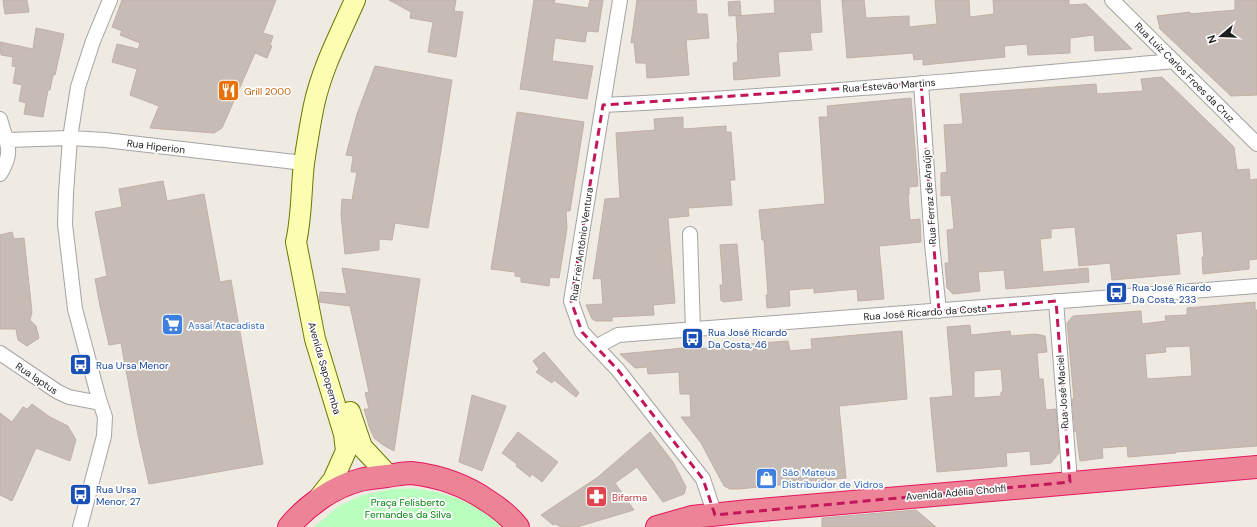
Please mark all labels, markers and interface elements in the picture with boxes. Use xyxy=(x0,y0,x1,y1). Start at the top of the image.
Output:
north arrow xyxy=(1201,16,1241,56)
street label: Rua Luiz Carlos Froes da Cruz xyxy=(1132,20,1238,125)
text: N xyxy=(1204,33,1219,45)
street label: Rua Estevão Martins xyxy=(842,76,936,95)
restaurant icon: Grill 2000 xyxy=(215,78,241,104)
place label: Grill 2000 xyxy=(244,85,291,98)
street label: Rua Hiperion xyxy=(126,136,186,157)
street label: Rua Ferraz de Araújo xyxy=(920,149,939,245)
street label: Rua Frei Antônio Ventura xyxy=(567,186,596,302)
bus stop icon: Rua José Ricardo Da Costa, 233 xyxy=(1103,280,1129,306)
place label: Rua José Ricardo Da Costa, 233 xyxy=(1132,281,1211,306)
street label: Rua José Ricardo da Costa xyxy=(863,302,987,323)
supermarket icon: Assaí Atacadista xyxy=(159,312,185,338)
place label: Assaí Atacadista xyxy=(188,319,265,332)
street label: Avenida Sapopemba xyxy=(305,321,344,416)
bus stop icon: Rua José Ricardo Da Costa, 46 xyxy=(679,325,705,351)
place label: Rua José Ricardo Da Costa, 46 xyxy=(708,326,787,351)
bus stop icon: Rua Ursa Menor xyxy=(68,352,94,378)
street label: Rua José Maciel xyxy=(1053,355,1072,429)
place label: Rua Ursa Menor xyxy=(96,359,169,372)
street label: Rua Iaptus xyxy=(13,360,60,397)
shop icon: São Mateus Distribuidor de Vidros xyxy=(753,465,779,491)
place label: São Mateus Distribuidor de Vidros xyxy=(782,466,883,491)
bus stop icon: Rua Ursa Menor, 27 xyxy=(67,482,93,508)
street label: Avenida Adélia Chohfi xyxy=(905,482,1007,503)
place label: Rua Ursa Menor, 27 xyxy=(96,483,141,508)
pharmacy icon: Bifarma xyxy=(584,484,610,510)
place label: Bifarma xyxy=(612,491,647,504)
park label: Praça Felisberto Fernandes da Silva xyxy=(365,496,451,521)

